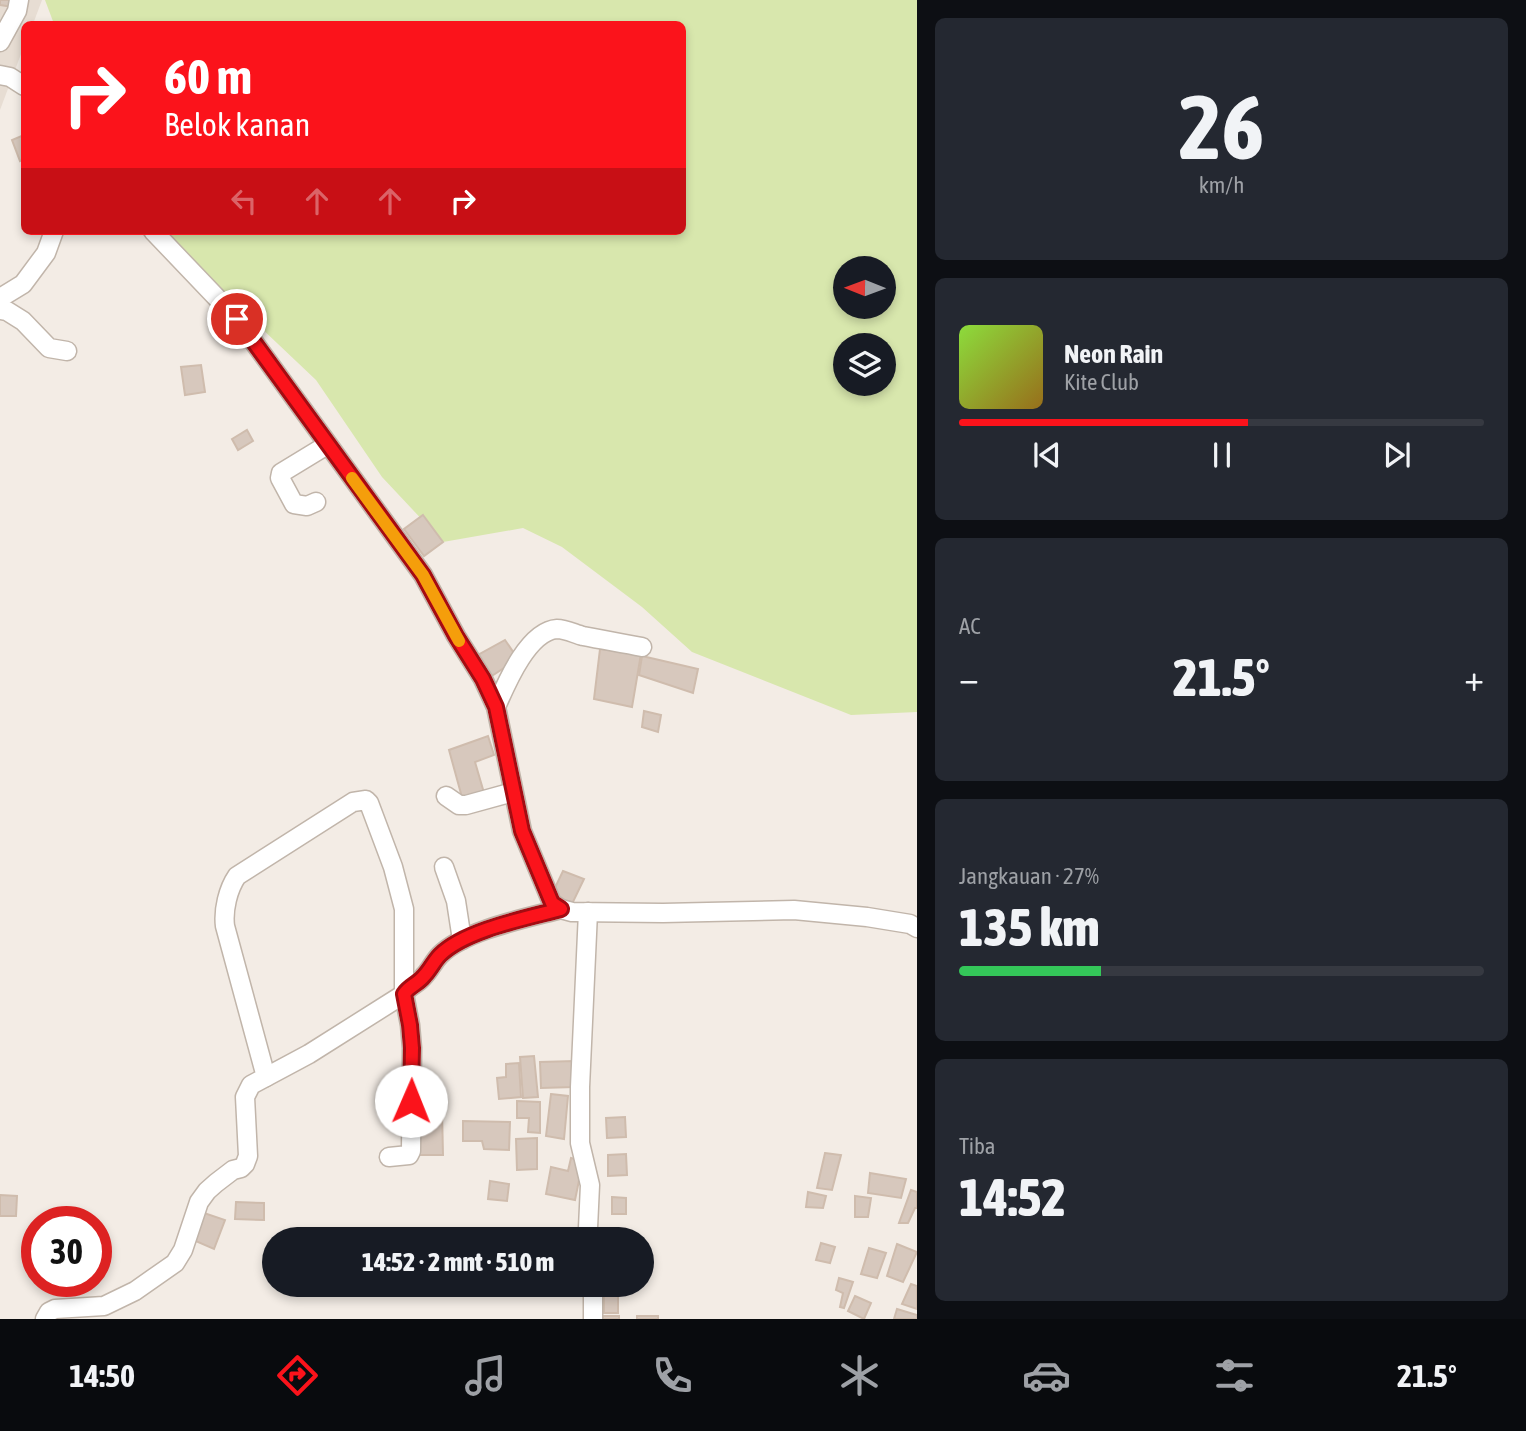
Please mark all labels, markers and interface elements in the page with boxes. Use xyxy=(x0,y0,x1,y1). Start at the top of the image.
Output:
text: 60 m xyxy=(164,48,252,104)
icon: right xyxy=(49,49,140,140)
text: 26 xyxy=(1179,74,1264,178)
text: Belok kanan xyxy=(164,106,310,143)
text: km/h xyxy=(1199,172,1244,198)
icon: left xyxy=(225,182,263,220)
icon: ahead xyxy=(298,182,336,220)
icon: ahead xyxy=(371,182,409,220)
icon: right xyxy=(444,182,482,220)
north arrow xyxy=(833,256,896,318)
map controls xyxy=(833,256,896,396)
pin xyxy=(207,289,267,349)
icon: arrive xyxy=(218,300,256,338)
button: layers xyxy=(833,333,896,396)
text: Neon Rain xyxy=(1064,339,1163,369)
text: Kite Club xyxy=(1064,369,1139,395)
icon: previous xyxy=(1028,436,1066,474)
icon: pause xyxy=(1203,436,1241,474)
icon: next xyxy=(1378,436,1416,474)
text: AC xyxy=(959,613,981,639)
text: 21.5° xyxy=(1173,647,1270,707)
text: − xyxy=(959,656,979,699)
text: + xyxy=(1464,656,1484,699)
text: Jangkauan · 27% xyxy=(959,863,1099,889)
text: 135 km xyxy=(959,897,1100,957)
position arrow xyxy=(374,1064,448,1138)
text: Tiba xyxy=(959,1133,996,1159)
text: 14:52 xyxy=(959,1167,1066,1227)
speed limit sign: 30 xyxy=(21,1206,112,1297)
text: 14:52 · 2 mnt · 510 m xyxy=(362,1247,554,1277)
icon: directions xyxy=(273,1351,322,1400)
icon: music xyxy=(461,1351,510,1400)
icon: phone xyxy=(648,1351,697,1400)
icon: climate xyxy=(835,1351,884,1400)
icon: car xyxy=(1022,1351,1071,1400)
icon: filters xyxy=(1210,1351,1259,1400)
text: 14:50 xyxy=(69,1357,135,1394)
text: 21.5° xyxy=(1397,1357,1457,1394)

